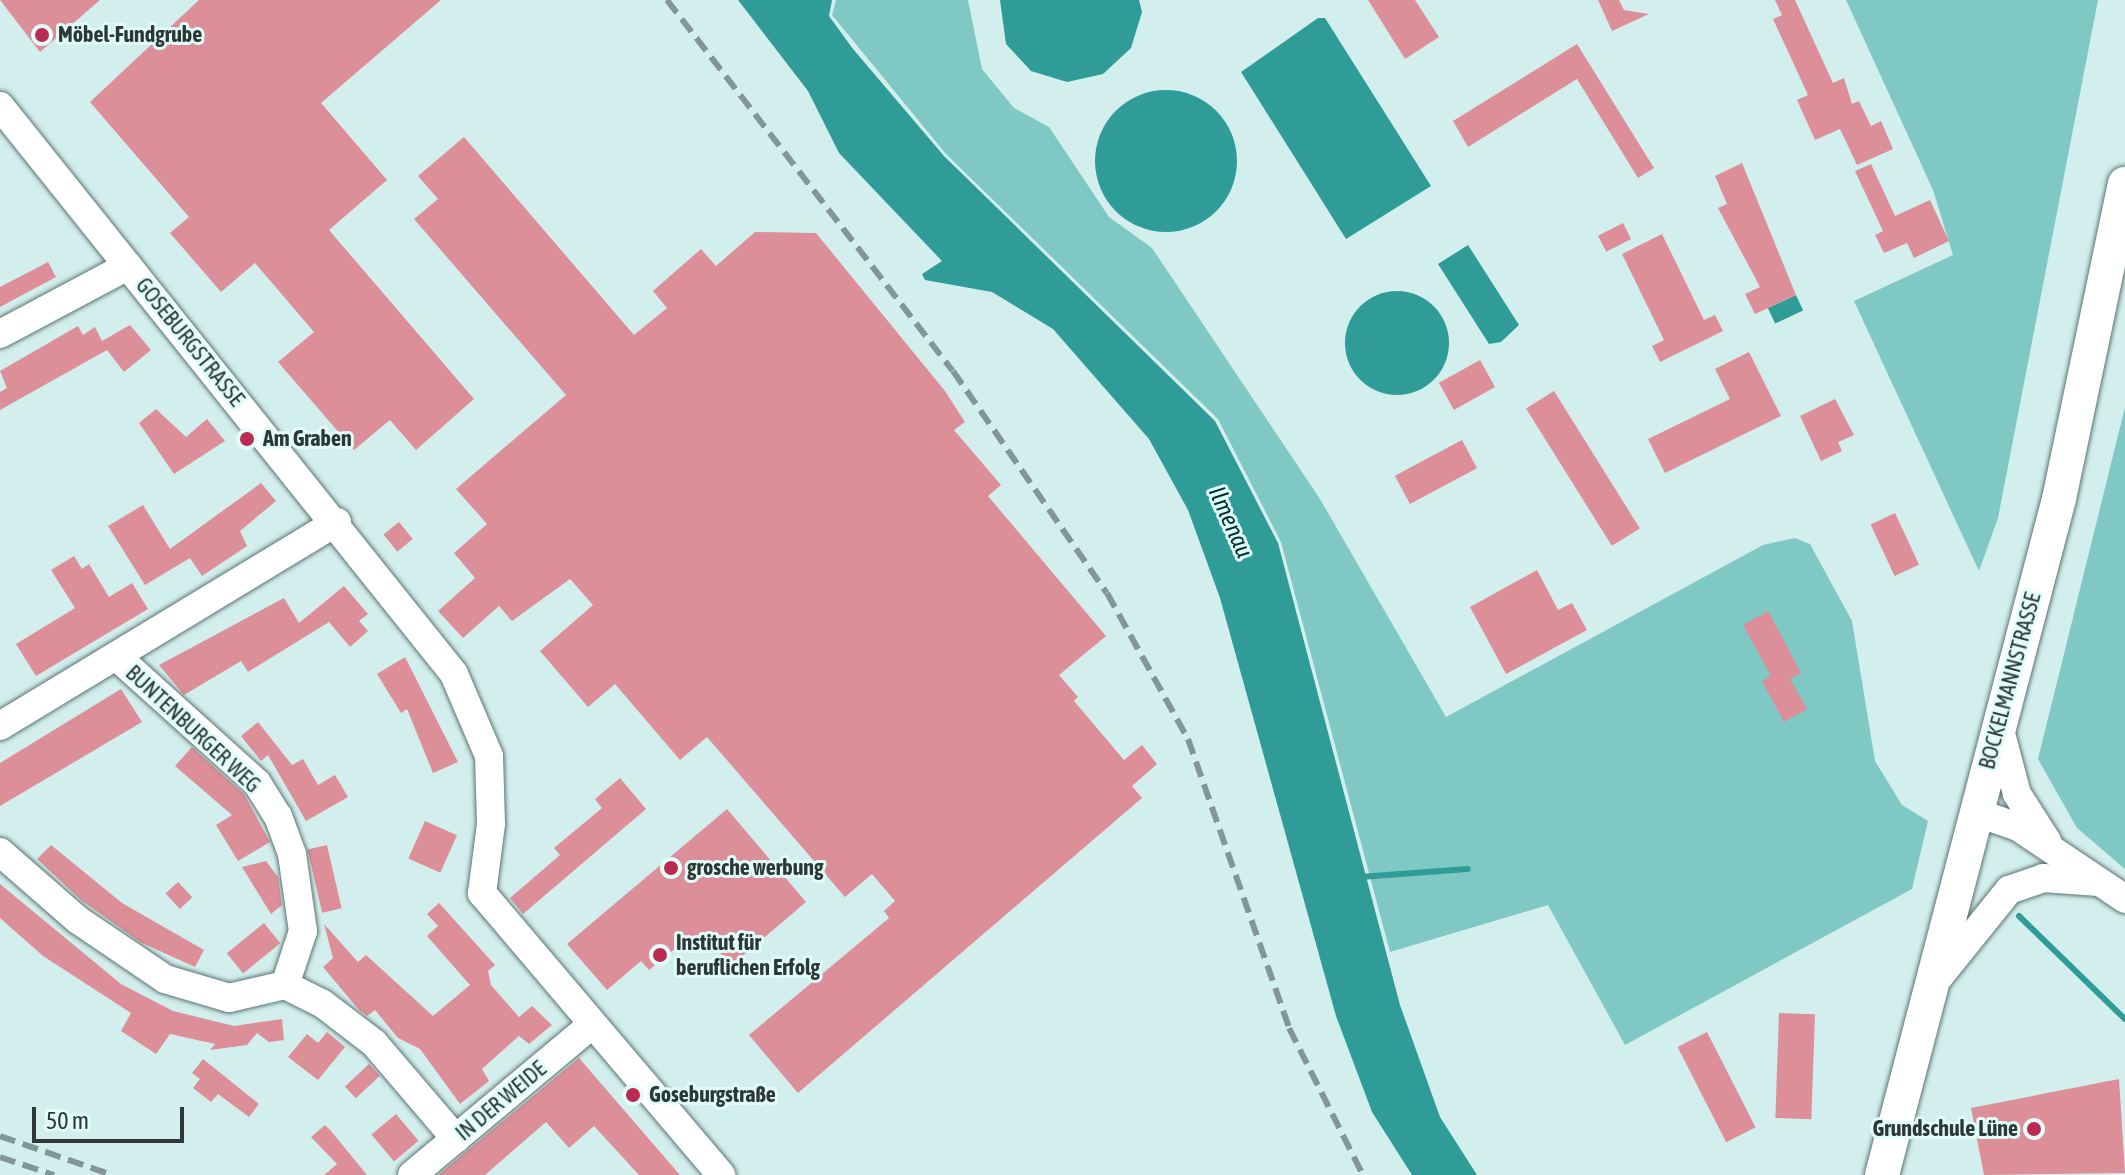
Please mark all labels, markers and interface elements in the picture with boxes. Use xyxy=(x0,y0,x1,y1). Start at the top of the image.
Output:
place label: Möbel-Fundgrube xyxy=(58,22,202,48)
marker: Möbel-Fundgrube xyxy=(33,26,51,44)
street label: GOSEBURGSTRASSE xyxy=(130,272,250,412)
place label: Am Graben xyxy=(263,426,352,452)
marker: Am Graben xyxy=(238,430,256,448)
water label: Ilmenau xyxy=(1203,482,1259,562)
street label: BOCKELMANNSTRASSE xyxy=(1974,590,2046,772)
street label: BUNTENBURGER WEG xyxy=(120,660,266,798)
place label: grosche werbung xyxy=(687,855,823,881)
marker: grosche werbung xyxy=(662,859,680,877)
place label: Institut für beruflichen Erfolg xyxy=(676,929,820,980)
marker: Institut für beruflichen Erfolg xyxy=(651,946,669,964)
street label: IN DER WEIDE xyxy=(450,1056,552,1146)
place label: Goseburgstraße xyxy=(649,1082,776,1108)
marker: Goseburgstraße xyxy=(624,1086,642,1104)
scale bar xyxy=(36,1091,188,1141)
text: 50 m xyxy=(46,1107,89,1134)
place label: Grundschule Lüne xyxy=(1873,1116,2018,1142)
marker: Grundschule Lüne xyxy=(2025,1120,2043,1138)

